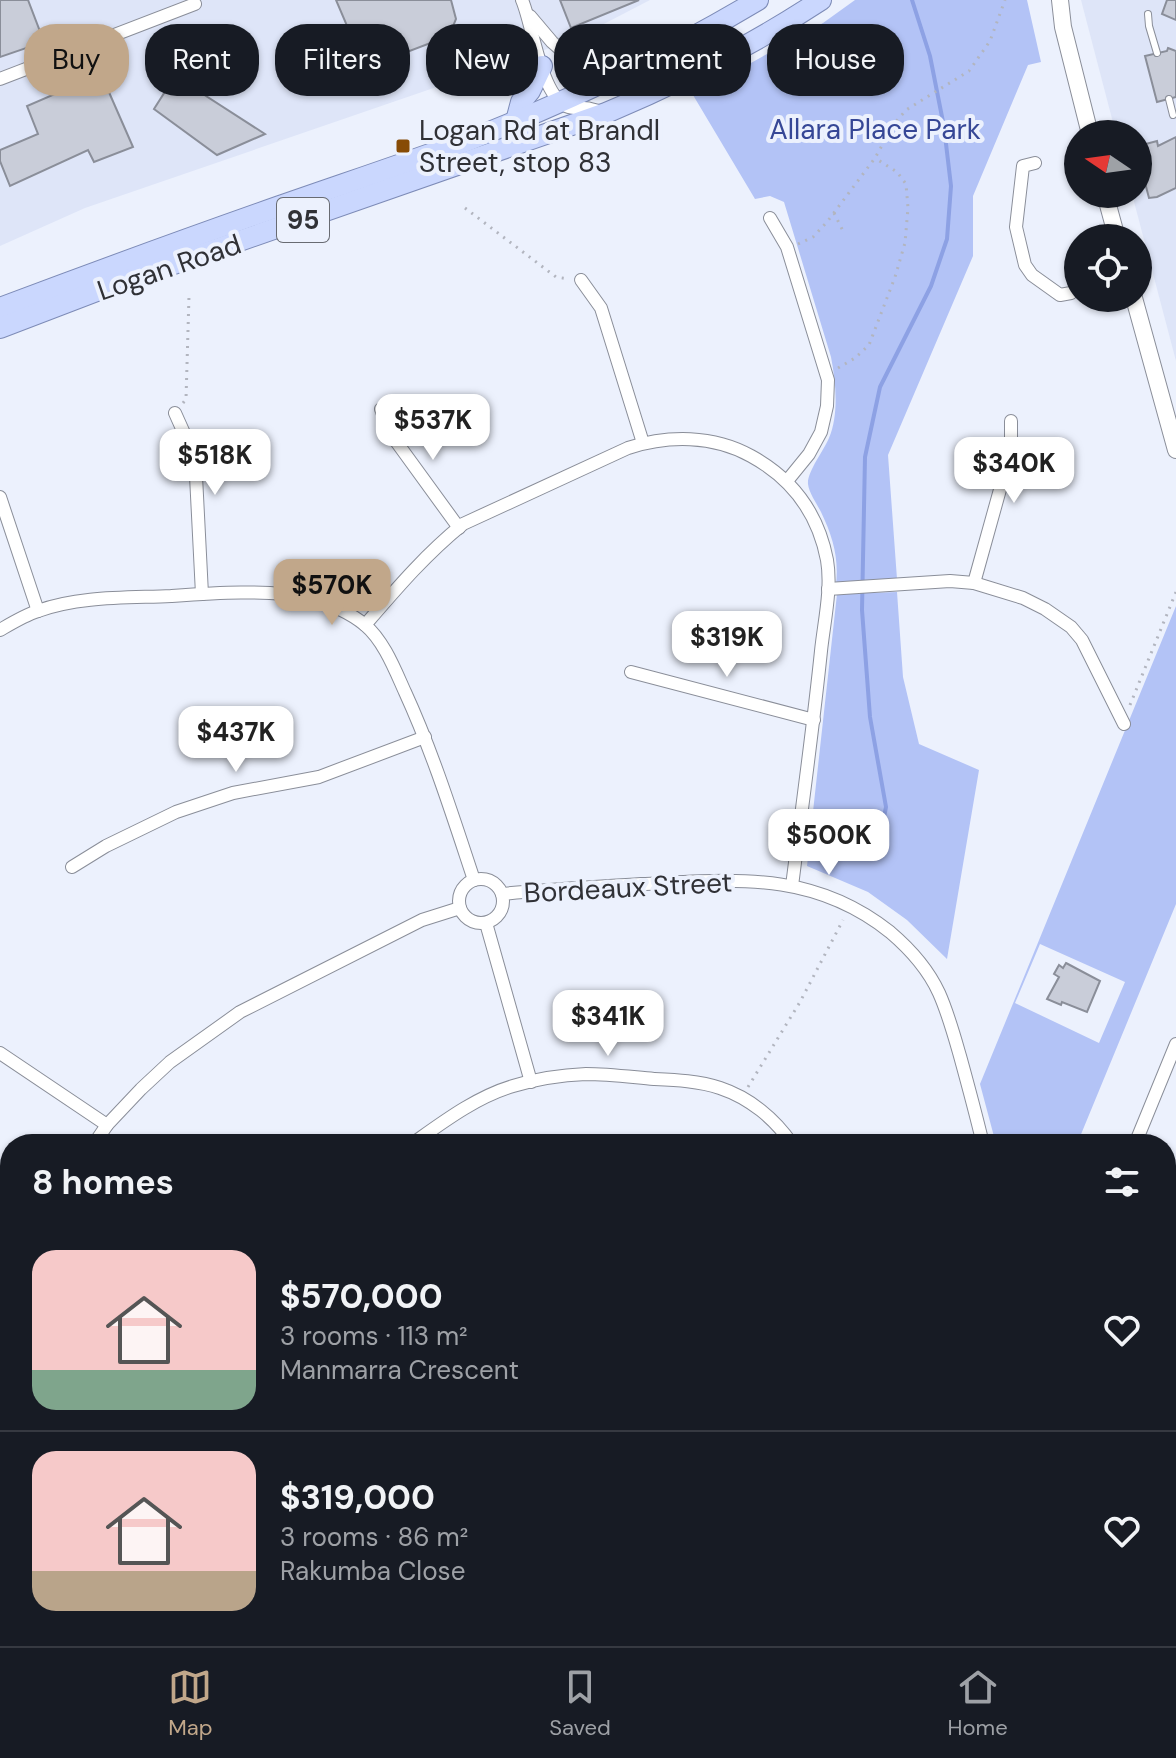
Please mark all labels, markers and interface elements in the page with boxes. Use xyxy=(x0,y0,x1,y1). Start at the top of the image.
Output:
chip: Buy xyxy=(24,24,129,96)
chip: Rent xyxy=(145,24,259,96)
chip: Filters xyxy=(275,24,410,96)
chip: New xyxy=(426,24,538,96)
chip: Apartment xyxy=(554,24,751,96)
chip: House xyxy=(767,24,904,96)
park label: Allara Place Park xyxy=(769,111,981,148)
place label: Logan Rd at Brandl Street, stop 83 xyxy=(419,112,660,181)
north arrow xyxy=(1064,120,1152,208)
map controls xyxy=(1064,120,1152,312)
marker: Logan Rd at Brandl Street, stop 83 xyxy=(394,137,412,155)
road number: 95 xyxy=(277,198,329,242)
button: locate xyxy=(1064,224,1152,312)
street label: Logan Road xyxy=(92,226,246,309)
pin: $537K xyxy=(377,394,489,462)
text: $537K xyxy=(394,403,472,437)
pin: $518K xyxy=(159,429,271,497)
pin: $340K xyxy=(958,437,1070,505)
text: $518K xyxy=(178,438,252,472)
text: $340K xyxy=(972,446,1056,480)
pin: $570K xyxy=(276,559,388,627)
text: $570K xyxy=(292,568,372,602)
pin: $319K xyxy=(671,611,783,679)
text: $319K xyxy=(690,620,764,654)
pin: $437K xyxy=(180,706,292,774)
text: $437K xyxy=(196,715,276,749)
pin: $500K xyxy=(773,809,885,877)
text: $500K xyxy=(786,818,872,852)
street label: Bordeaux Street xyxy=(523,864,733,911)
pin: $341K xyxy=(552,990,664,1058)
text: $341K xyxy=(571,999,645,1033)
text: 8 homes xyxy=(32,1160,174,1205)
icon: filters xyxy=(1100,1160,1144,1204)
text: $570,000 xyxy=(280,1274,443,1319)
icon: home xyxy=(96,1282,192,1378)
icon: heart xyxy=(1100,1308,1144,1352)
text: 3 rooms · 113 m² xyxy=(280,1319,468,1353)
text: Manmarra Crescent xyxy=(280,1353,519,1387)
text: $319,000 xyxy=(280,1475,435,1520)
icon: home xyxy=(96,1483,192,1579)
icon: heart xyxy=(1100,1509,1144,1553)
text: 3 rooms · 86 m² xyxy=(280,1520,468,1554)
text: Rakumba Close xyxy=(280,1554,465,1588)
tab: Map xyxy=(168,1665,213,1742)
tab: Saved xyxy=(549,1665,611,1742)
tab: Home xyxy=(948,1665,1008,1742)

